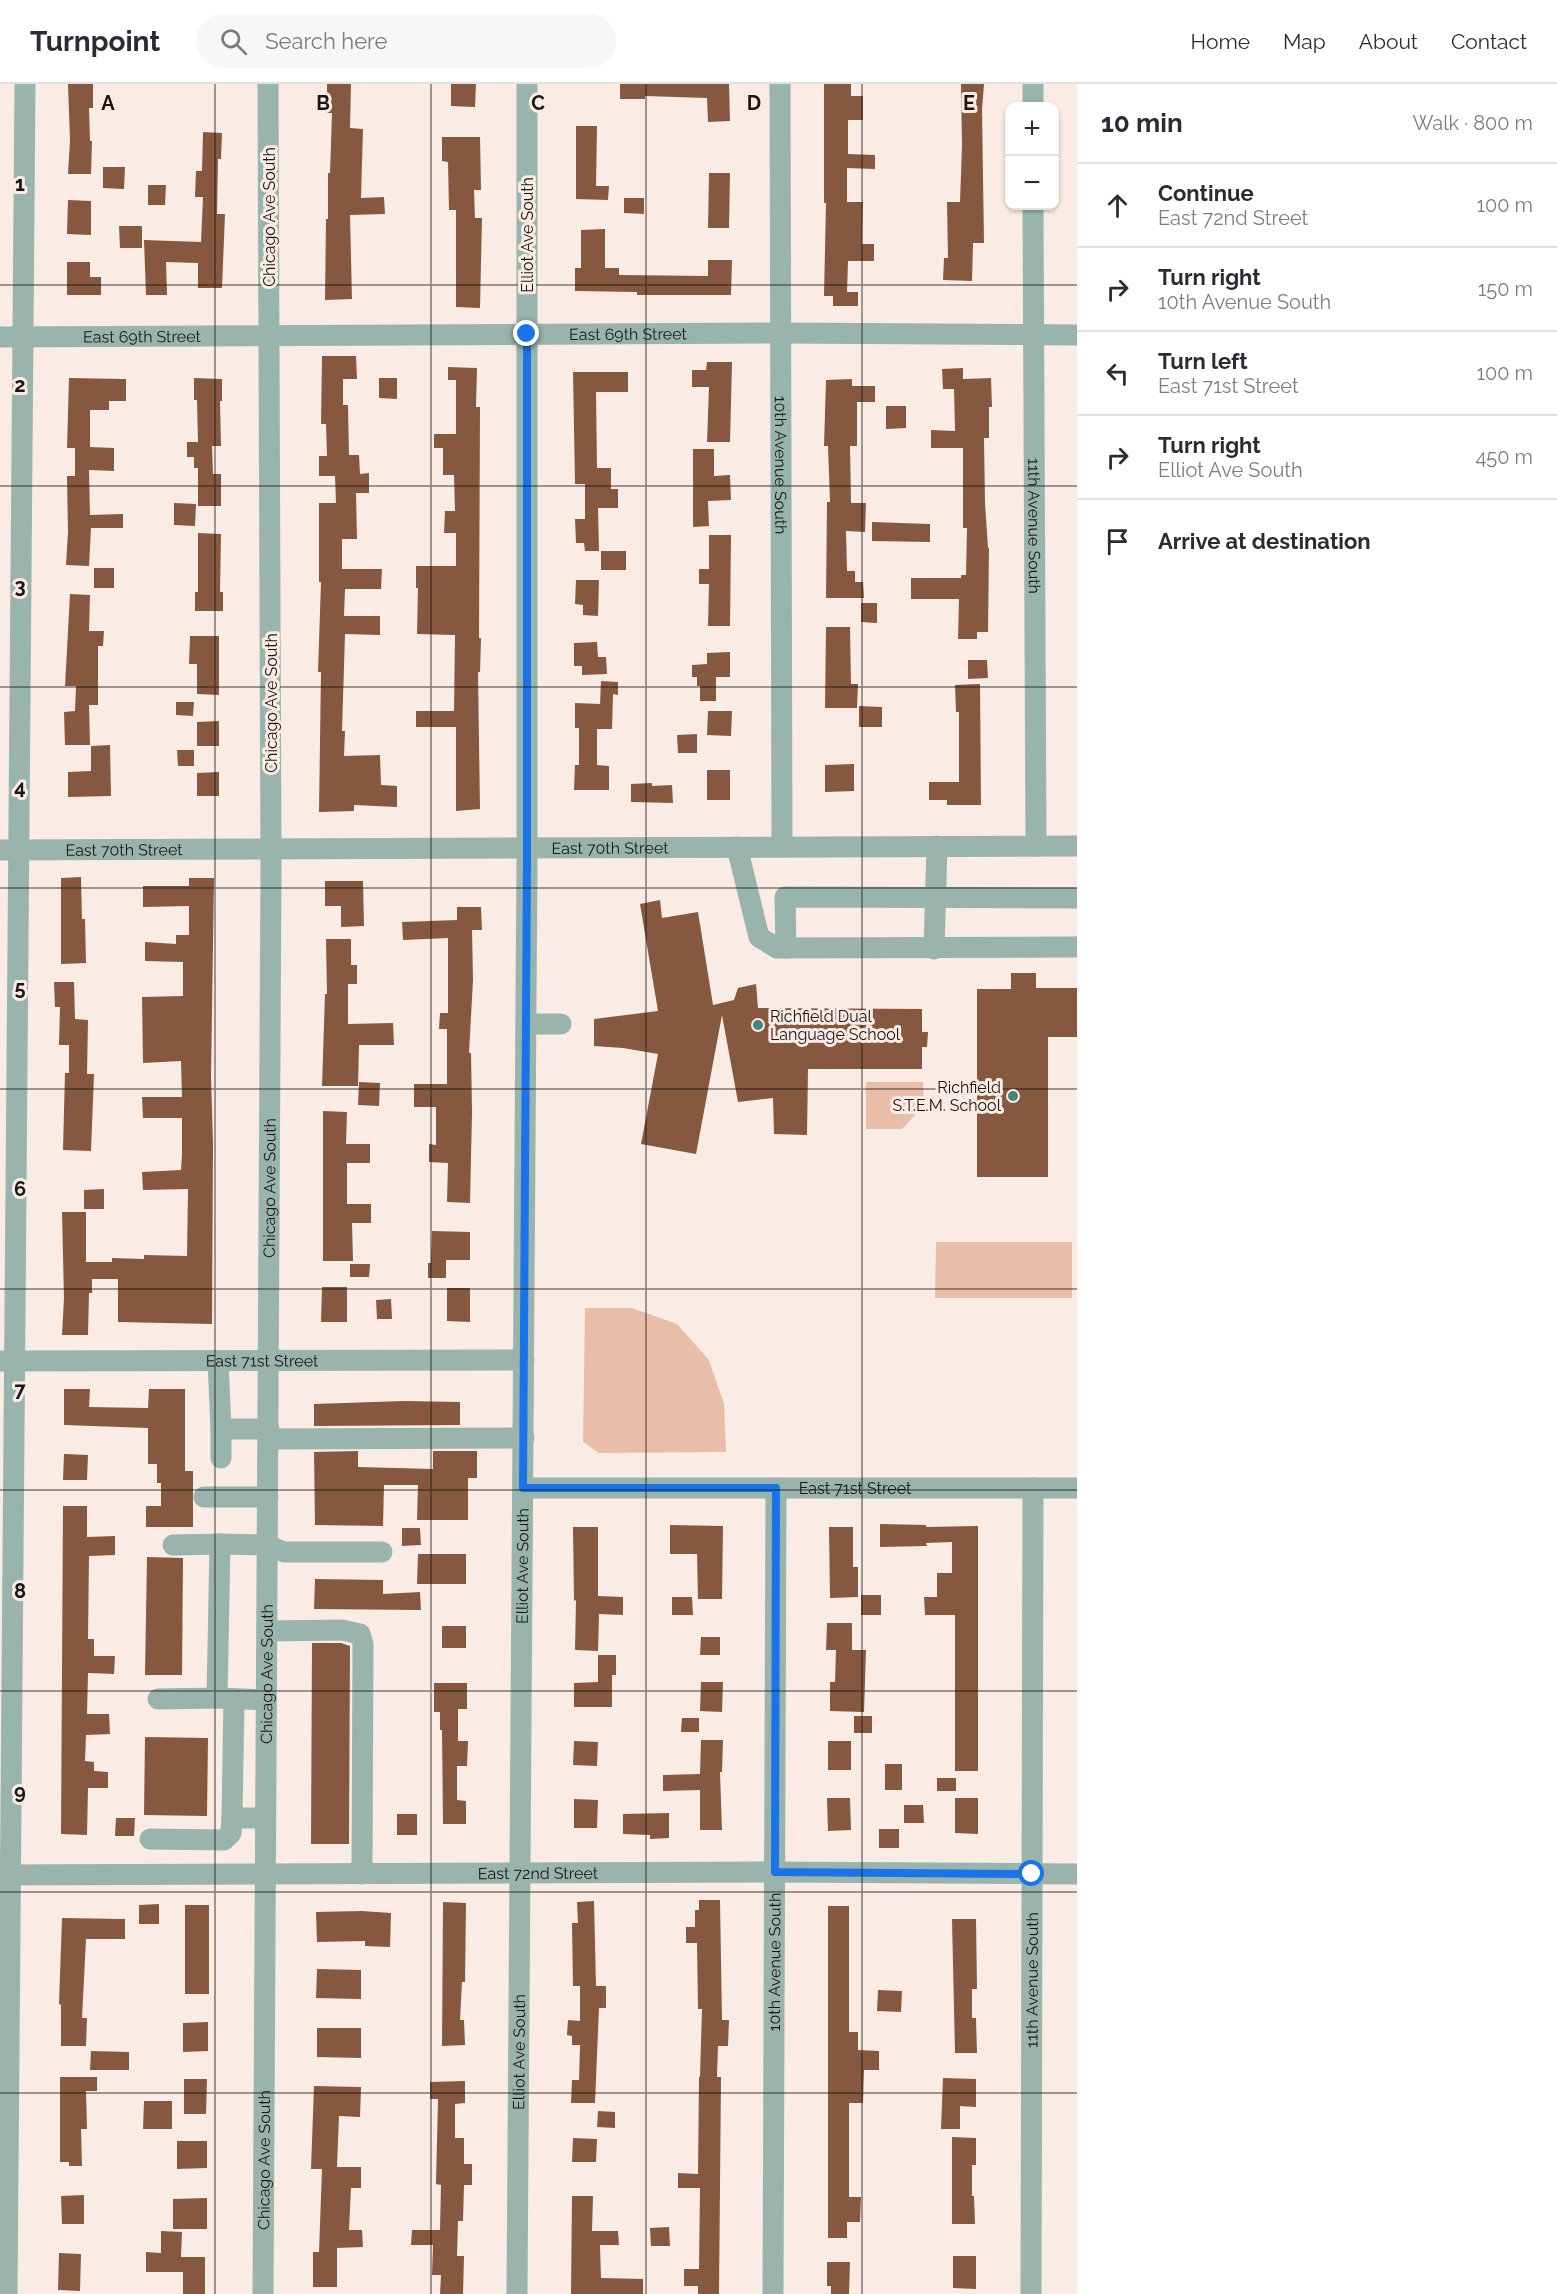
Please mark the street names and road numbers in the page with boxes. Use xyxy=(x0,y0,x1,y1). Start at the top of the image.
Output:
street label: Chicago Ave South xyxy=(260,147,279,287)
street label: Elliot Ave South xyxy=(518,177,537,293)
street label: East 69th Street xyxy=(569,324,688,344)
street label: East 69th Street xyxy=(83,326,202,346)
street label: 10th Avenue South xyxy=(771,396,791,534)
street label: 11th Avenue South xyxy=(1025,458,1044,594)
street label: Chicago Ave South xyxy=(262,633,281,773)
street label: East 70th Street xyxy=(551,838,669,857)
street label: East 70th Street xyxy=(65,840,183,859)
street label: Chicago Ave South xyxy=(259,1118,279,1258)
street label: East 71st Street xyxy=(206,1351,319,1370)
street label: East 71st Street xyxy=(799,1479,912,1498)
street label: Elliot Ave South xyxy=(512,1508,532,1624)
street label: Chicago Ave South xyxy=(257,1604,276,1744)
street label: East 72nd Street xyxy=(478,1863,599,1883)
street label: 10th Avenue South xyxy=(764,1893,784,2031)
street label: 11th Avenue South xyxy=(1022,1912,1041,2048)
street label: Elliot Ave South xyxy=(509,1994,529,2110)
street label: Chicago Ave South xyxy=(254,2090,274,2230)

